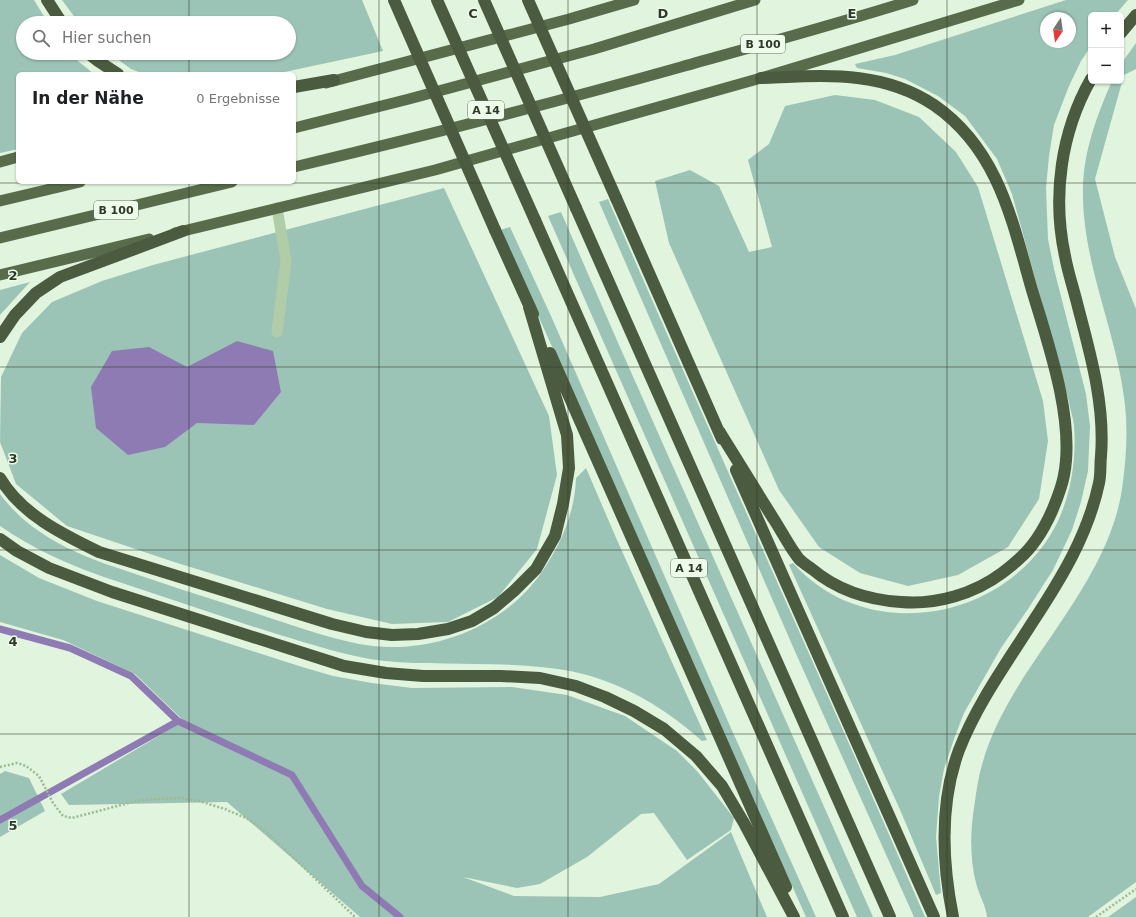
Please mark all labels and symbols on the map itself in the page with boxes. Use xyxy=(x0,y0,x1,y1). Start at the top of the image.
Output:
text: C xyxy=(468,6,478,21)
text: D xyxy=(658,6,669,21)
text: E xyxy=(848,6,856,21)
north arrow xyxy=(1040,12,1076,48)
road number: B 100 xyxy=(741,35,785,53)
road number: A 14 xyxy=(468,101,504,119)
road number: B 100 xyxy=(94,201,138,219)
text: 2 xyxy=(8,268,18,283)
text: 3 xyxy=(8,451,18,466)
road number: A 14 xyxy=(671,559,707,577)
text: 4 xyxy=(8,634,18,649)
text: 5 xyxy=(8,818,18,833)

